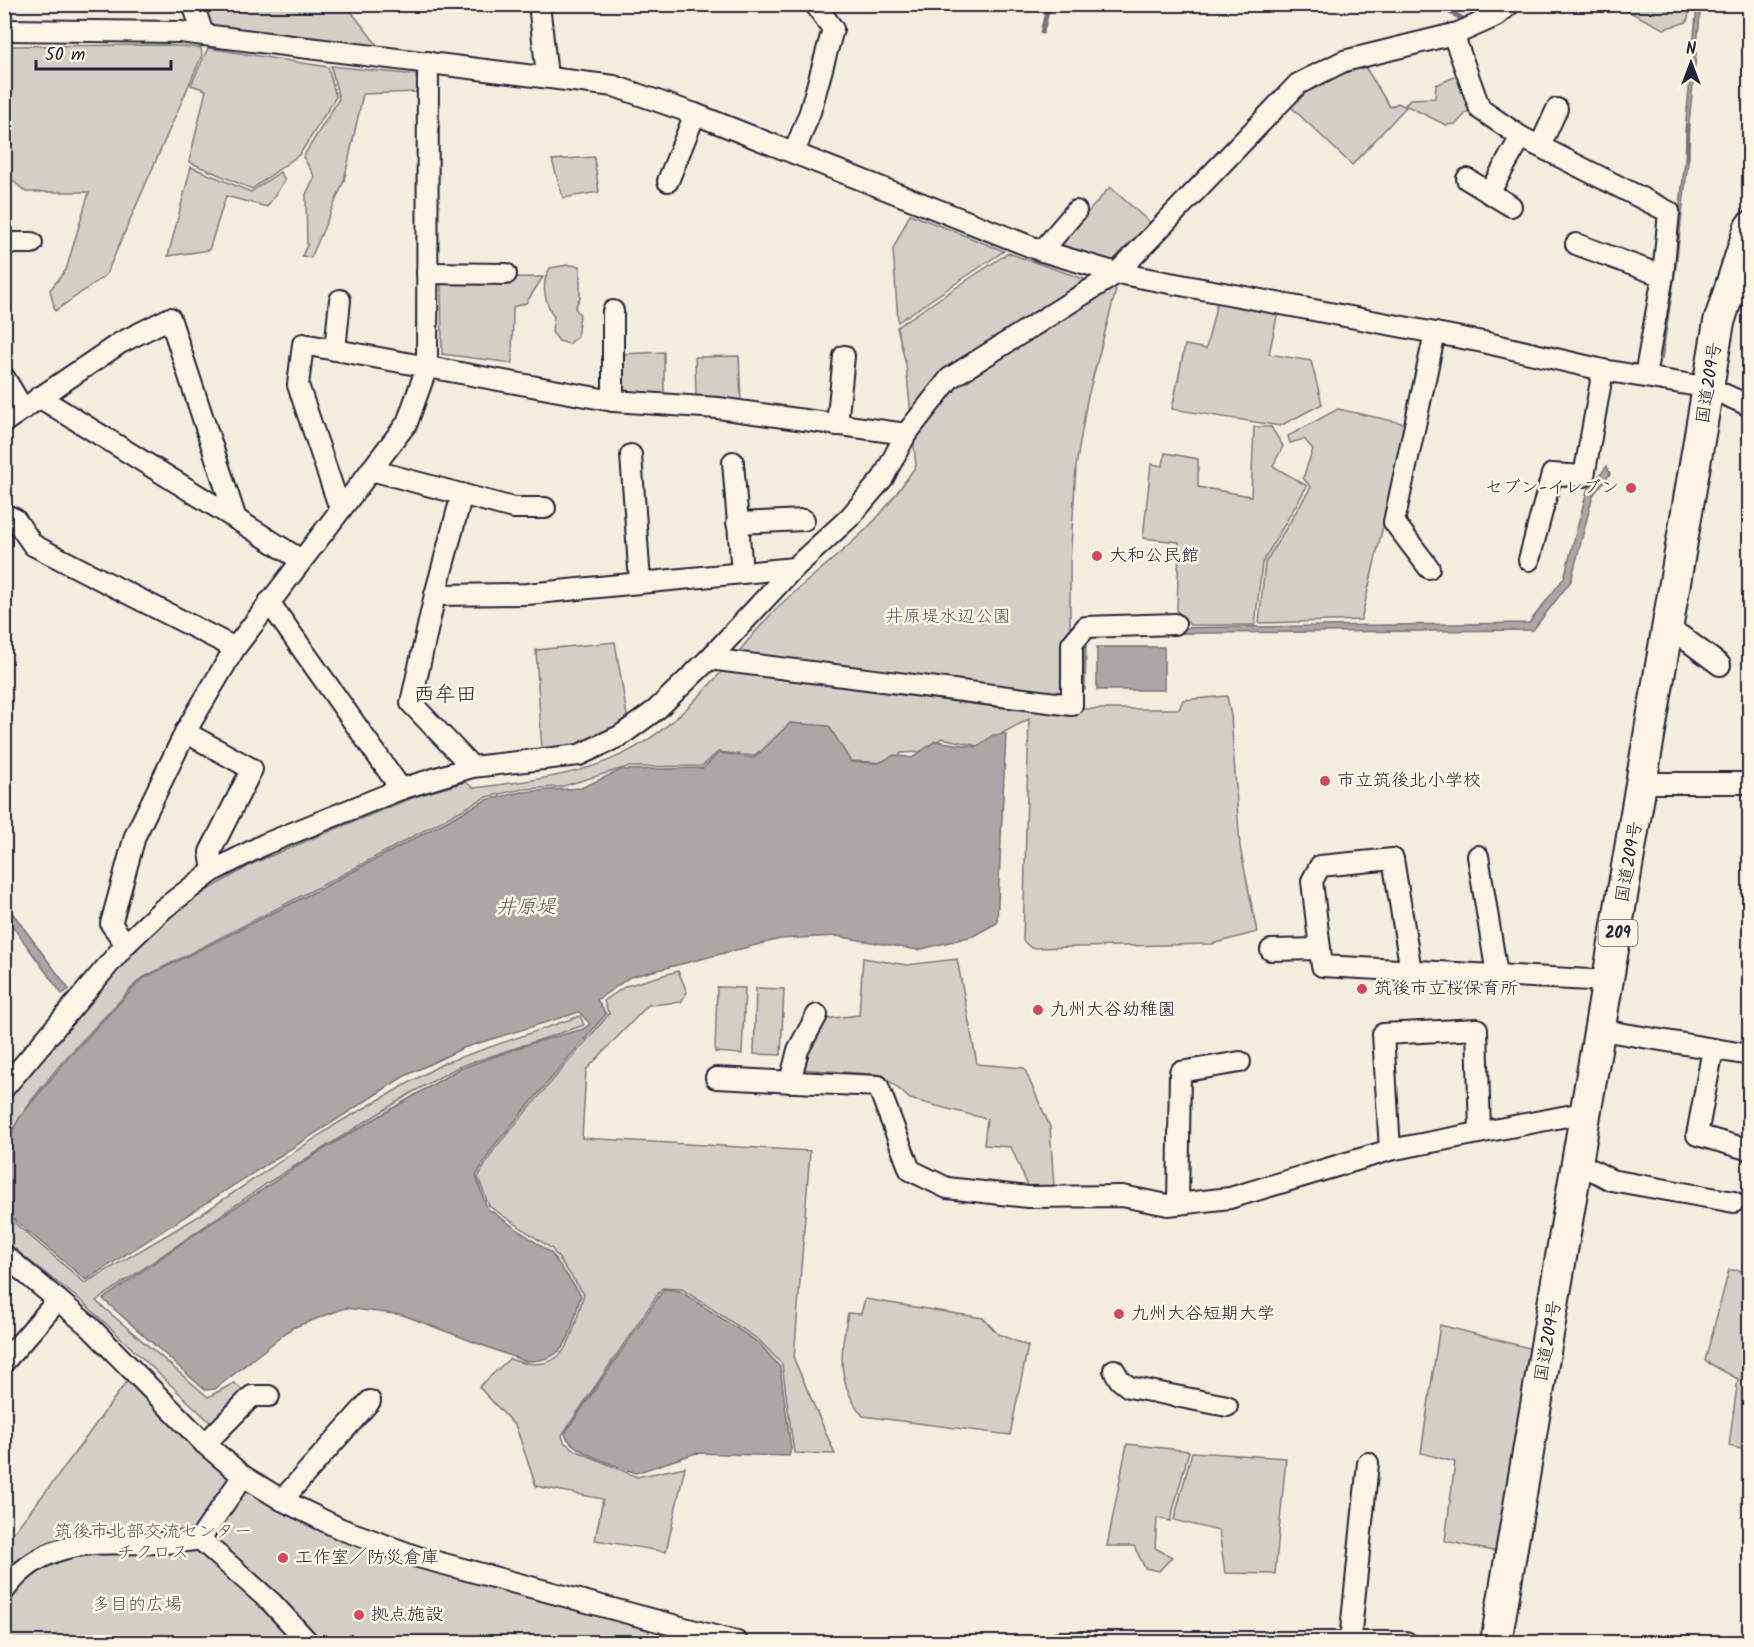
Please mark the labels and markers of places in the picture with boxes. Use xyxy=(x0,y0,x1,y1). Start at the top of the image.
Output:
place label: セブン-イレブン xyxy=(1485,474,1619,503)
marker: セブン-イレブン xyxy=(1624,481,1638,495)
place label: 大和公民館 xyxy=(1109,542,1199,571)
marker: 大和公民館 xyxy=(1090,549,1104,563)
place label: 市立筑後北小学校 xyxy=(1337,767,1481,796)
marker: 市立筑後北小学校 xyxy=(1318,774,1332,788)
place label: 筑後市立桜保育所 xyxy=(1374,975,1518,1004)
marker: 筑後市立桜保育所 xyxy=(1355,982,1369,996)
place label: 九州大谷幼稚園 xyxy=(1050,996,1176,1025)
marker: 九州大谷幼稚園 xyxy=(1031,1003,1045,1017)
place label: 九州大谷短期大学 xyxy=(1131,1300,1275,1329)
marker: 九州大谷短期大学 xyxy=(1112,1307,1126,1321)
place label: 工作室／防災倉庫 xyxy=(295,1544,439,1573)
marker: 工作室／防災倉庫 xyxy=(276,1551,290,1565)
place label: 拠点施設 xyxy=(371,1601,443,1630)
marker: 拠点施設 xyxy=(352,1608,366,1622)

